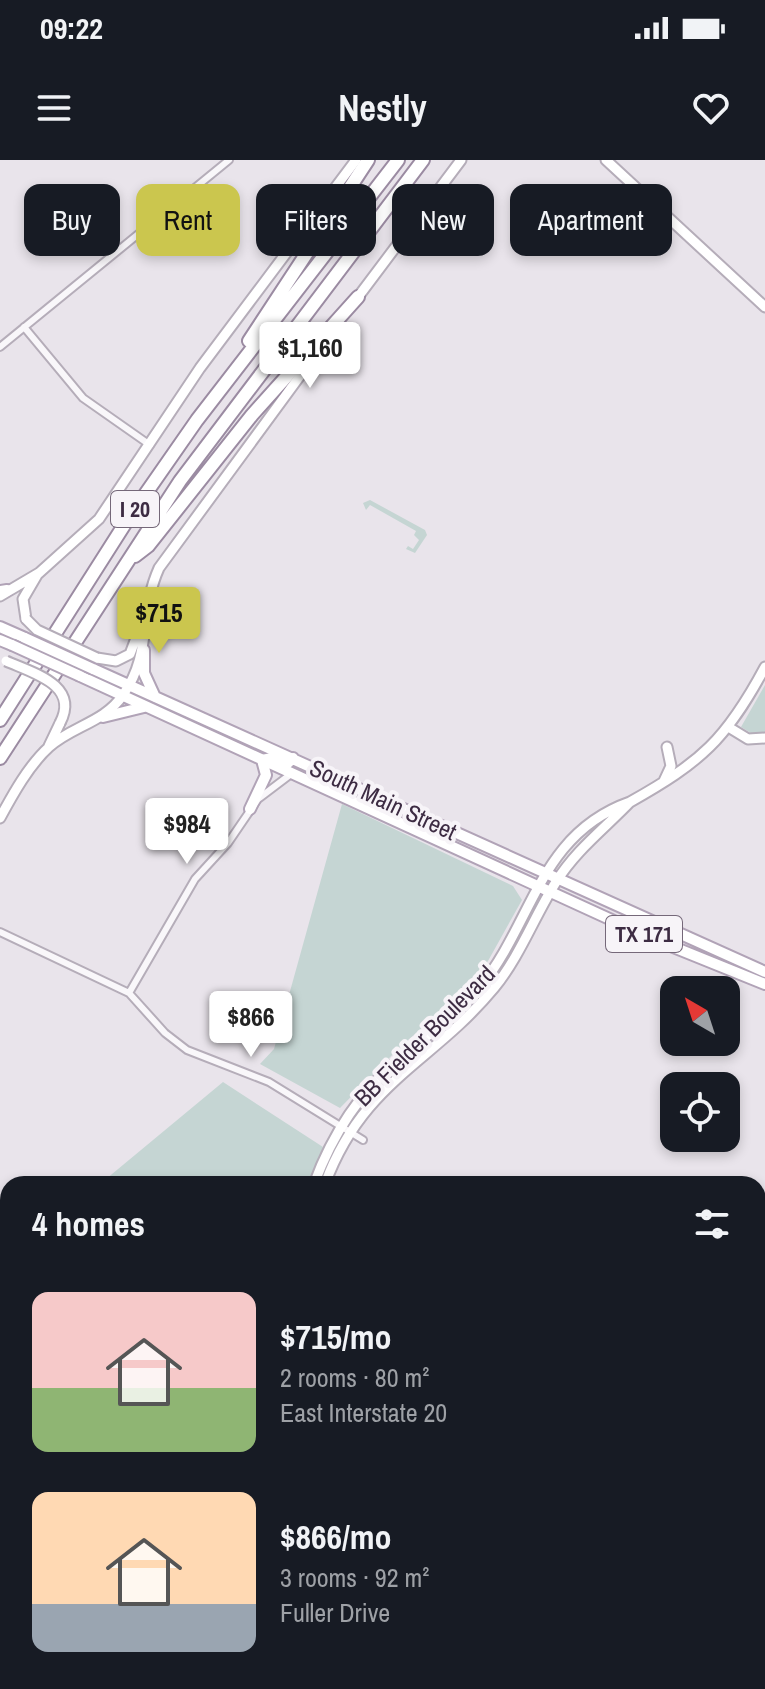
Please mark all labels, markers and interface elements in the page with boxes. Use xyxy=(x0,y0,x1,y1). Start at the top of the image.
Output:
text: 09:22 xyxy=(40,8,103,48)
text: Nestly xyxy=(338,84,427,132)
icon: menu xyxy=(32,86,76,130)
icon: heart xyxy=(689,86,733,130)
chip: Buy xyxy=(24,184,120,256)
chip: Rent xyxy=(136,184,240,256)
chip: Filters xyxy=(256,184,376,256)
chip: New xyxy=(392,184,494,256)
chip: Apartment xyxy=(510,184,672,256)
pin: $1,160 xyxy=(245,322,375,390)
text: $1,160 xyxy=(277,330,343,365)
road number: I 20 xyxy=(111,491,159,527)
pin: $715 xyxy=(112,587,206,655)
text: $715 xyxy=(135,595,183,630)
street label: South Main Street xyxy=(305,751,463,847)
pin: $984 xyxy=(140,798,234,866)
text: $984 xyxy=(163,806,211,841)
road number: TX 171 xyxy=(606,916,682,952)
street label: BB Fielder Boulevard xyxy=(347,958,502,1113)
north arrow xyxy=(660,976,740,1056)
map controls xyxy=(660,976,740,1152)
pin: $866 xyxy=(204,991,298,1059)
text: $866 xyxy=(227,999,275,1034)
button: locate xyxy=(660,1072,740,1152)
text: 4 homes xyxy=(32,1201,145,1247)
icon: filters xyxy=(690,1202,734,1246)
text: $715/mo xyxy=(280,1314,392,1360)
icon: home xyxy=(96,1324,192,1420)
text: 2 rooms · 80 m² xyxy=(280,1360,429,1395)
text: East Interstate 20 xyxy=(280,1395,447,1430)
text: $866/mo xyxy=(280,1514,392,1560)
icon: home xyxy=(96,1524,192,1620)
text: 3 rooms · 92 m² xyxy=(280,1560,429,1595)
text: Fuller Drive xyxy=(280,1595,390,1630)

